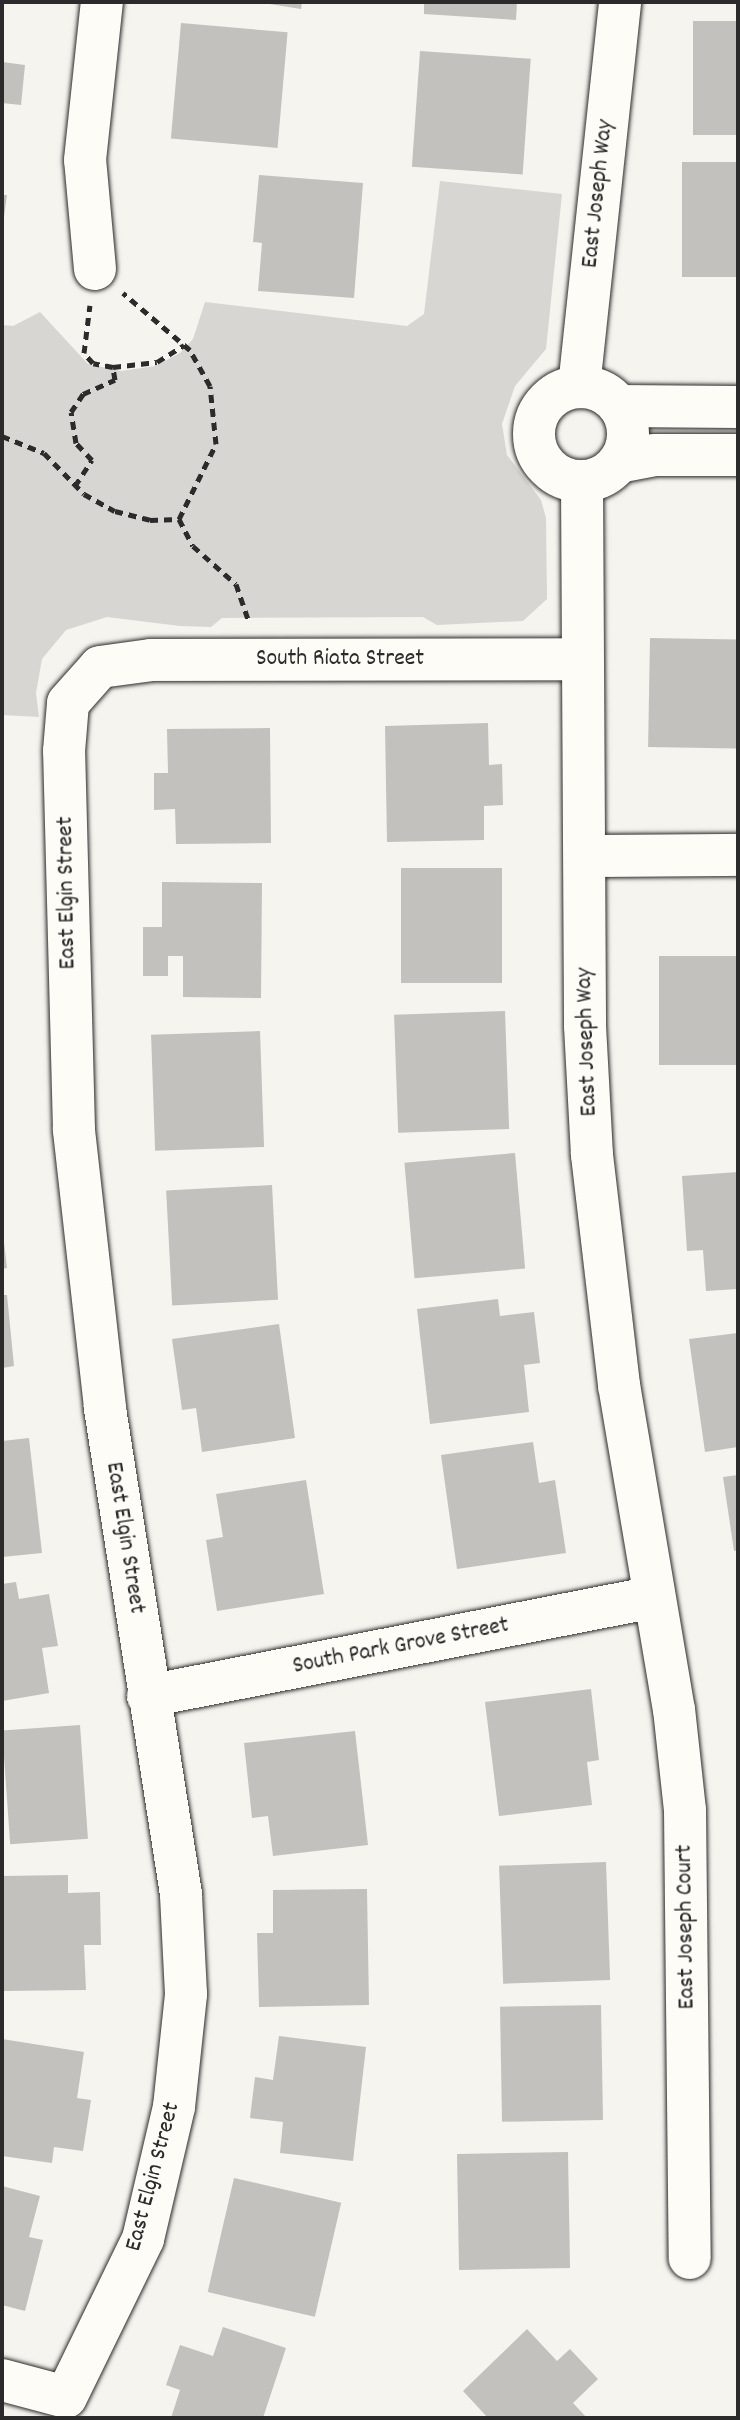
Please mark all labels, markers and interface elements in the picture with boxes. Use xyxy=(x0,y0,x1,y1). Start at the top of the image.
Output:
street label: East Joseph Way xyxy=(577,118,621,270)
street label: South Riata Street xyxy=(256,646,424,674)
street label: East Elgin Street xyxy=(52,816,84,970)
street label: East Joseph Way xyxy=(571,967,605,1117)
street label: East Elgin Street xyxy=(98,1460,150,1616)
street label: South Park Grove Street xyxy=(291,1612,511,1682)
street label: East Joseph Court xyxy=(671,1844,703,2010)
street label: East Elgin Street xyxy=(120,2099,188,2255)

